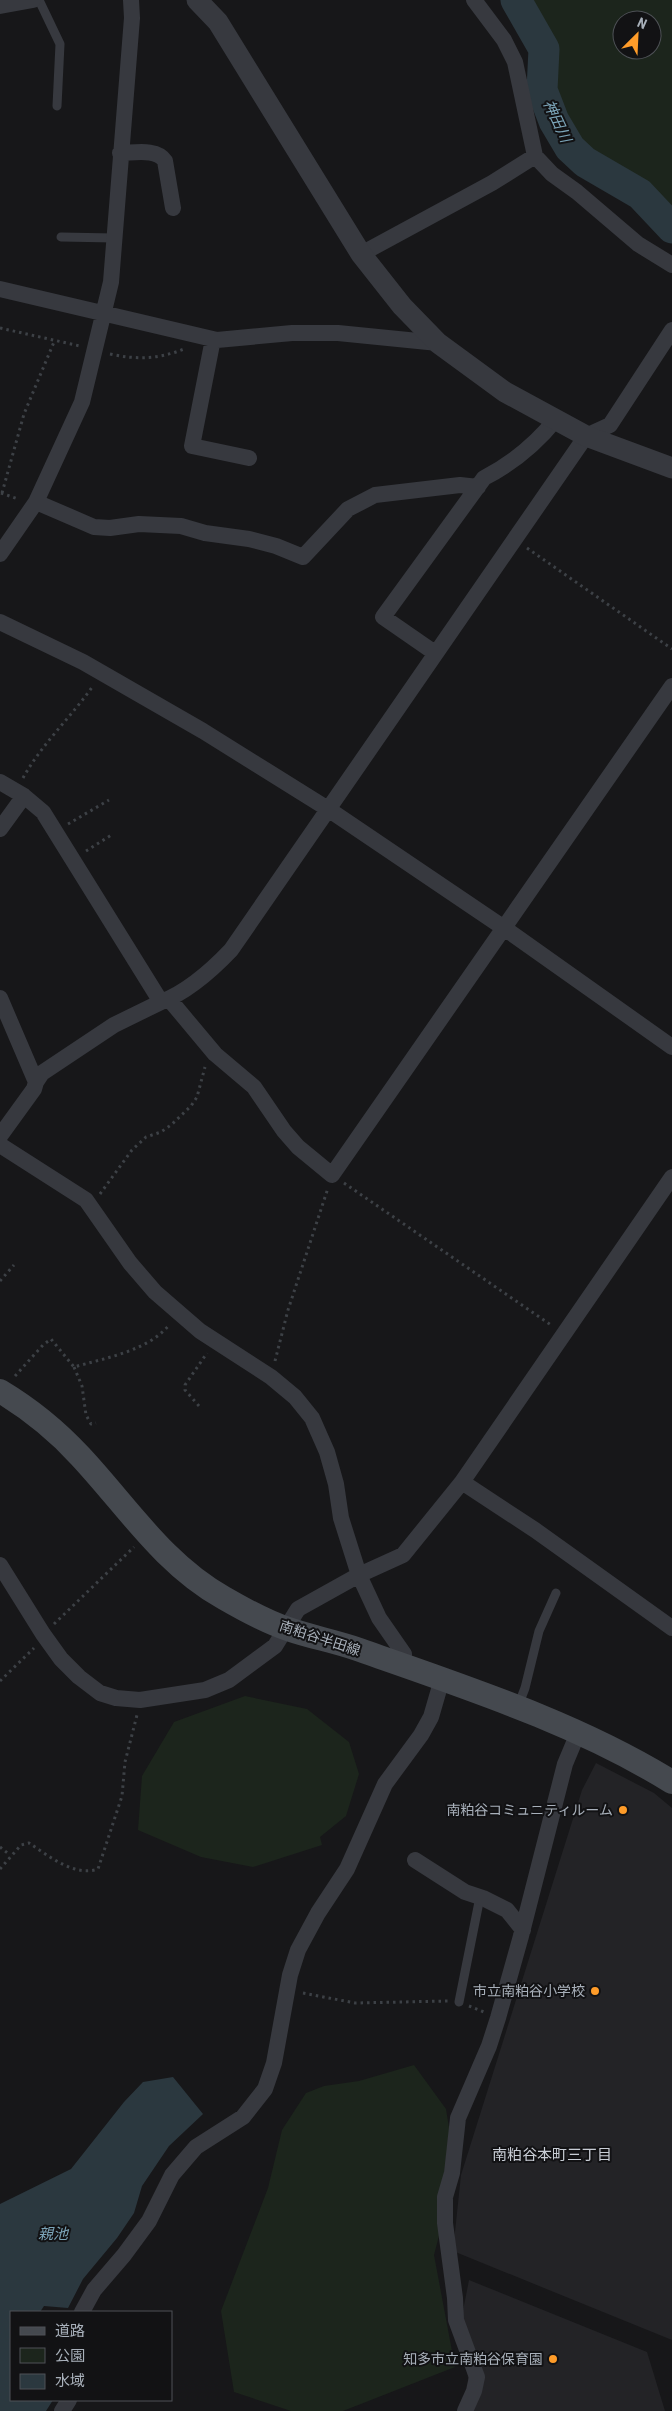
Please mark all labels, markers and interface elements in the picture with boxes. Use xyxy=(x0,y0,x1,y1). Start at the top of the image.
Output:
north arrow xyxy=(612,10,662,60)
text: N xyxy=(635,14,649,32)
water label: 神田川 xyxy=(539,97,576,147)
street label: 南粕谷半田線 xyxy=(278,1617,362,1659)
place label: 南粕谷コミュニティルーム xyxy=(446,1802,613,1818)
marker: 南粕谷コミュニティルーム xyxy=(617,1804,629,1816)
place label: 市立南粕谷小学校 xyxy=(473,1983,585,1999)
marker: 市立南粕谷小学校 xyxy=(589,1985,601,1997)
district label: 南粕谷本町三丁目 xyxy=(492,2146,612,2164)
water label: 親池 xyxy=(38,2225,70,2243)
legend xyxy=(10,2311,172,2401)
text: 道路 xyxy=(55,2322,85,2340)
text: 公園 xyxy=(55,2347,85,2365)
place label: 知多市立南粕谷保育園 xyxy=(403,2351,543,2367)
marker: 知多市立南粕谷保育園 xyxy=(547,2353,559,2365)
text: 水域 xyxy=(55,2372,85,2390)

